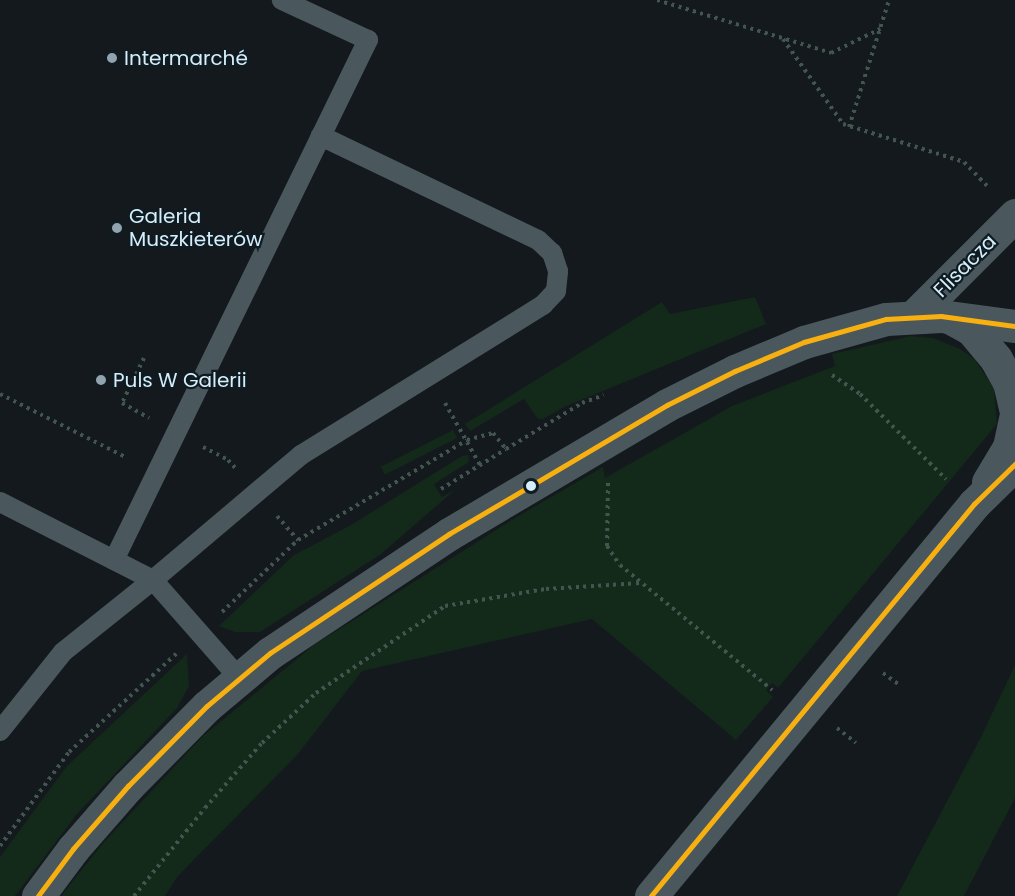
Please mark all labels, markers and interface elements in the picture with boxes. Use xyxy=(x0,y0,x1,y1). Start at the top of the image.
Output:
place label: Intermarché xyxy=(124,46,248,70)
marker: Intermarché xyxy=(105,51,119,65)
place label: Galeria Muszkieterów xyxy=(129,204,263,251)
marker: Galeria Muszkieterów xyxy=(110,221,124,235)
street label: Flisacza xyxy=(929,230,1001,302)
place label: Puls W Galerii xyxy=(113,368,247,392)
marker: Puls W Galerii xyxy=(94,373,108,387)
unlabelled marker xyxy=(525,480,537,492)

